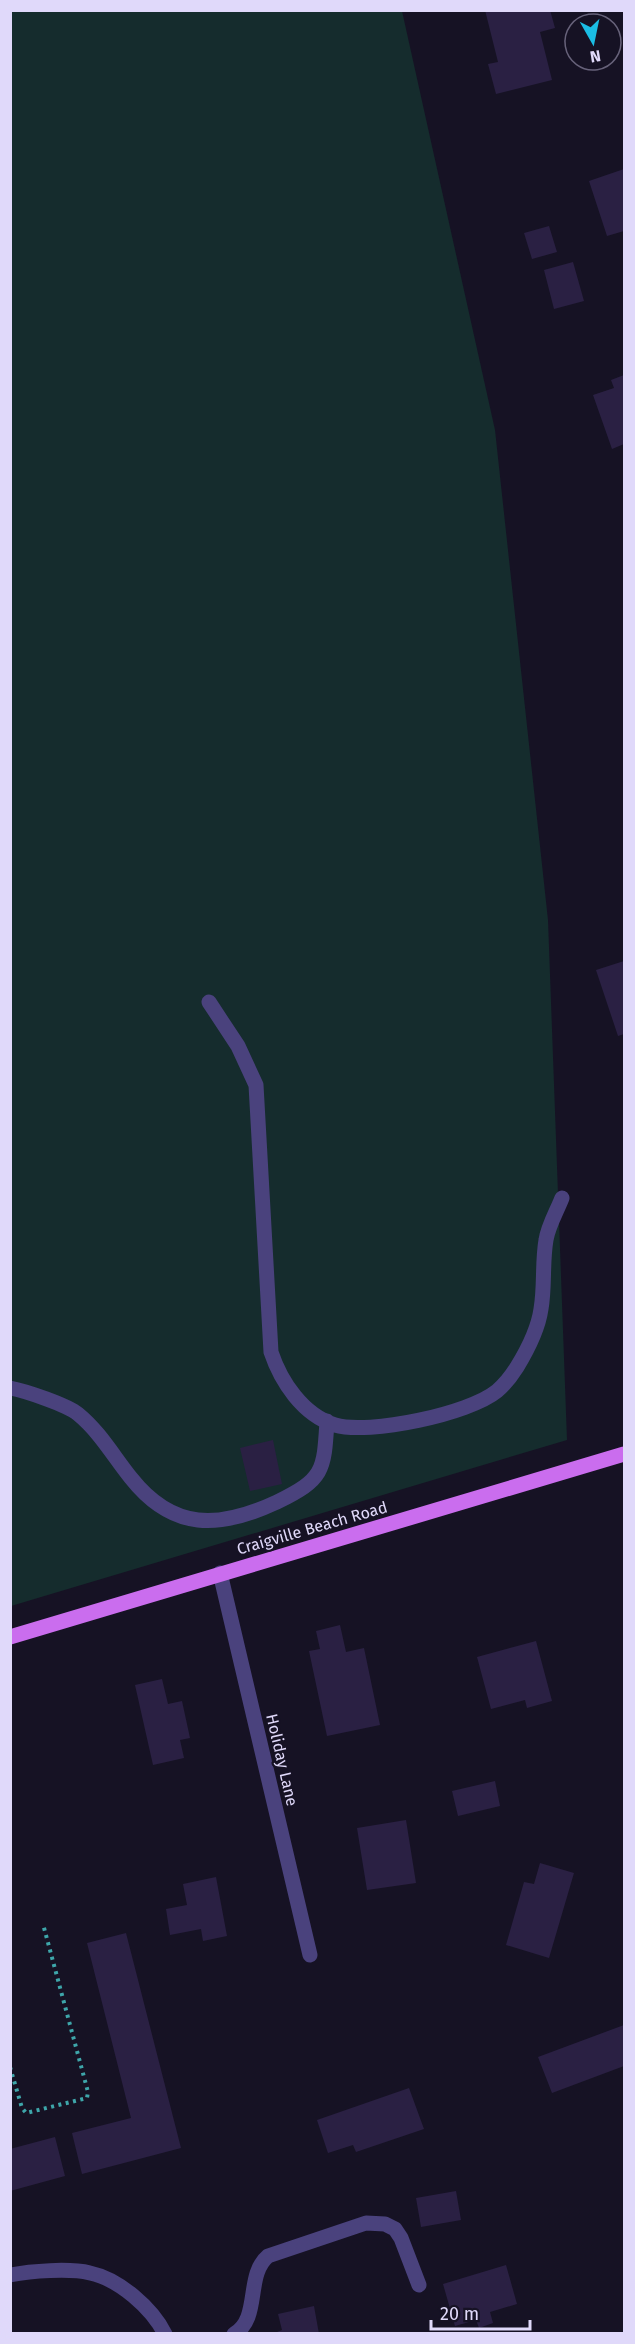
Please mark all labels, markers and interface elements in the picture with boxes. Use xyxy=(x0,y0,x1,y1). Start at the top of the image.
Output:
north arrow xyxy=(563,12,623,72)
text: N xyxy=(589,46,602,67)
street label: Craigville Beach Road xyxy=(235,1497,389,1559)
street label: Holiday Lane xyxy=(262,1712,302,1808)
scale bar xyxy=(431,2293,530,2331)
text: 20 m xyxy=(440,2303,479,2325)

